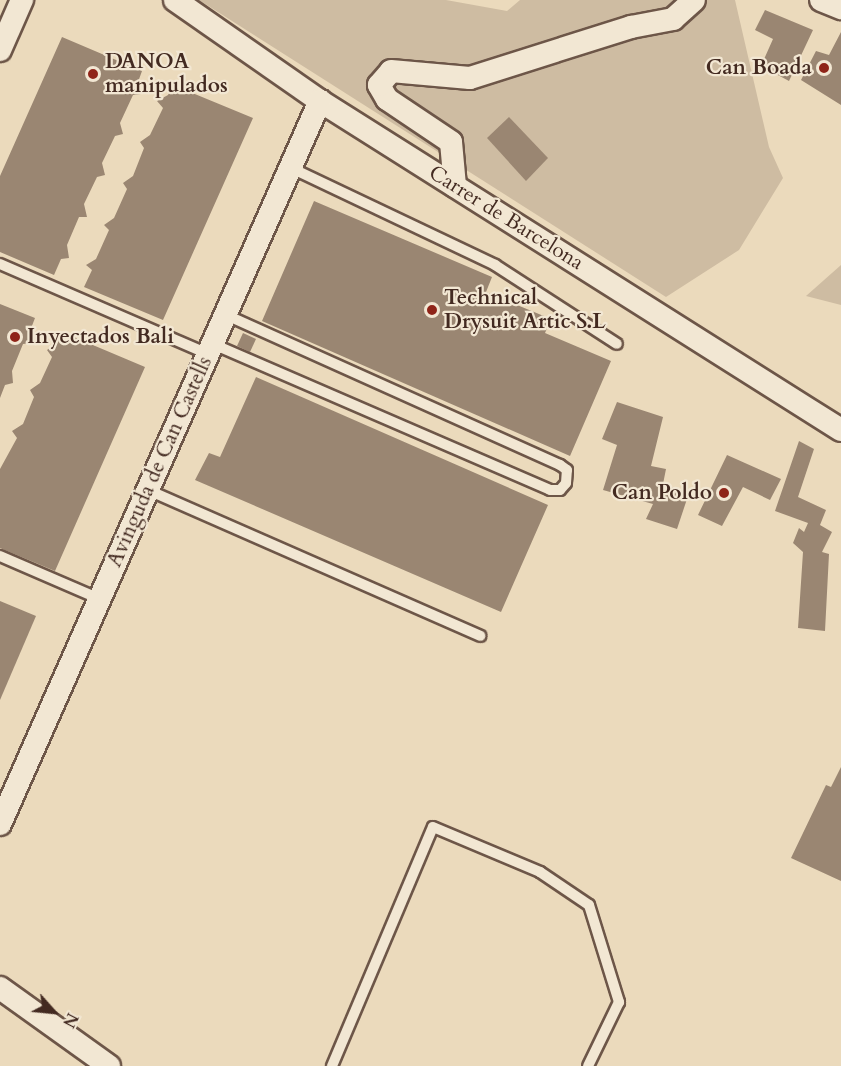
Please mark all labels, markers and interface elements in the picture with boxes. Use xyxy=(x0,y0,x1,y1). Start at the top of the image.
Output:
place label: DANOA manipulados xyxy=(105,49,228,99)
place label: Can Boada xyxy=(706,55,812,81)
marker: Can Boada xyxy=(817,61,831,75)
marker: DANOA manipulados xyxy=(86,67,100,81)
street label: Carrer de Barcelona xyxy=(424,160,588,276)
place label: Technical Drysuit Artic S.L xyxy=(444,285,606,335)
marker: Technical Drysuit Artic S.L xyxy=(425,303,439,317)
place label: Inyectados Bali xyxy=(27,324,174,350)
marker: Inyectados Bali xyxy=(8,330,22,344)
street label: Avinguda de Can Castells xyxy=(102,353,218,571)
place label: Can Poldo xyxy=(612,480,712,506)
marker: Can Poldo xyxy=(717,486,731,500)
north arrow xyxy=(24,982,84,1042)
text: N xyxy=(57,1009,83,1031)

